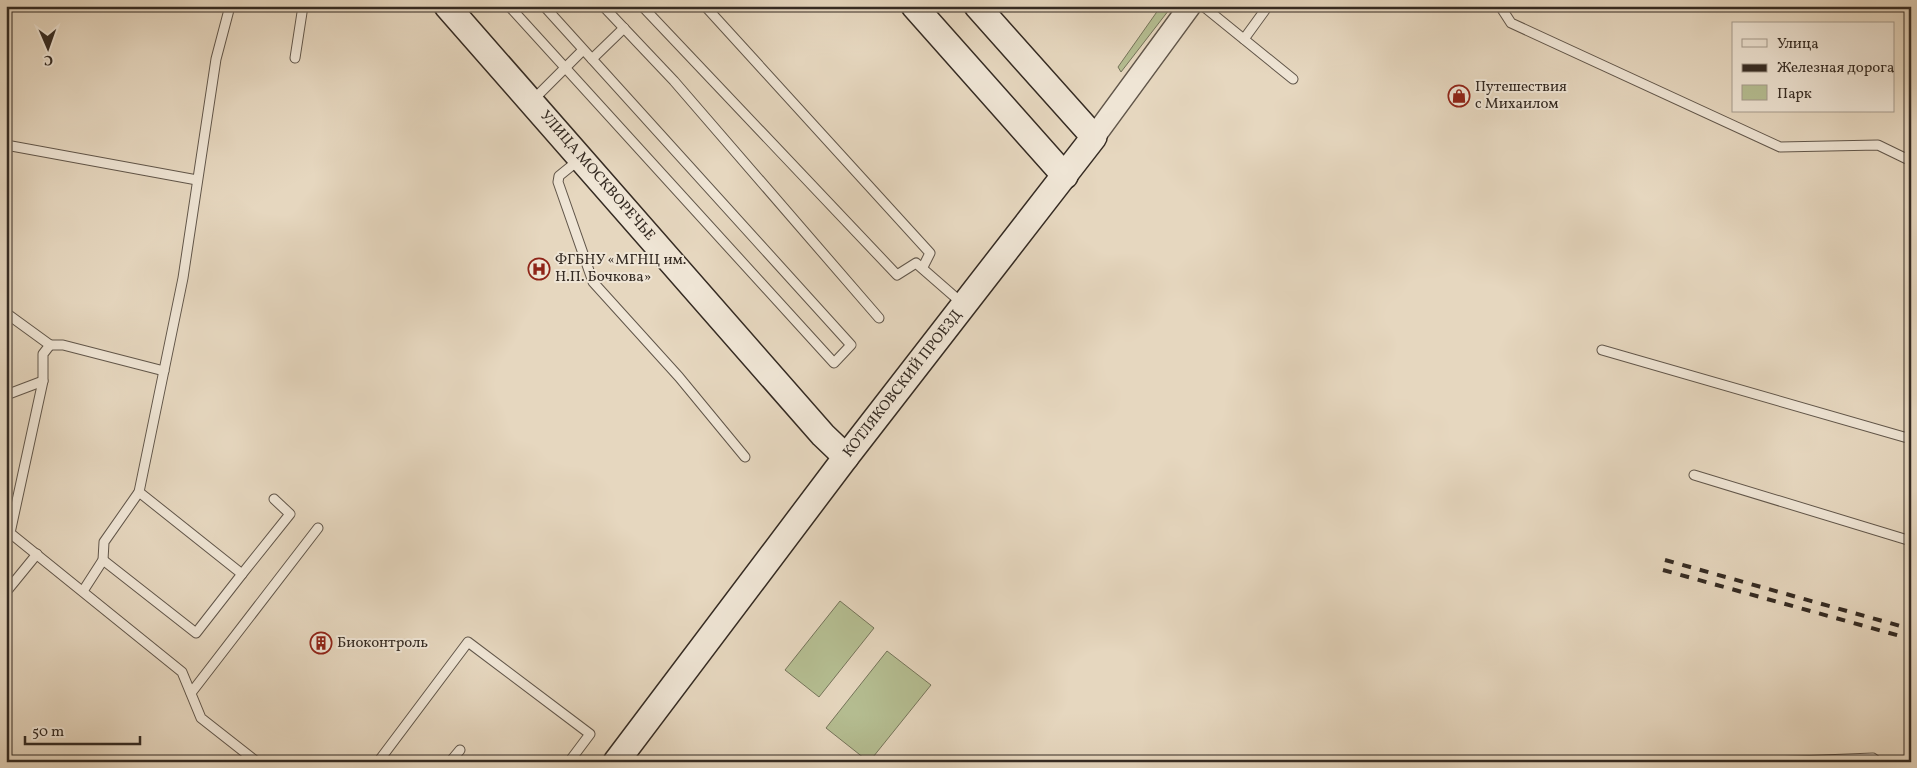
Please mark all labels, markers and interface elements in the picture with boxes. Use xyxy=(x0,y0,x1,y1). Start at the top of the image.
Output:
north arrow xyxy=(22,22,72,72)
legend xyxy=(1732,22,1894,112)
text: Улица xyxy=(1777,34,1819,55)
text: С xyxy=(44,50,53,69)
text: Железная дорога xyxy=(1777,58,1894,79)
place label: Путешествия с Михаилом xyxy=(1475,77,1567,115)
shop icon: Путешествия с Михаилом xyxy=(1447,84,1471,108)
text: Парк xyxy=(1777,84,1812,105)
street label: УЛИЦА МОСКВОРЕЧЬЕ xyxy=(535,106,659,246)
place label: ФГБНУ «МГНЦ им. Н.П. Бочкова» xyxy=(555,250,686,288)
hospital icon: ФГБНУ «МГНЦ им. Н.П. Бочкова» xyxy=(527,257,551,281)
street label: КОТЛЯКОВСКИЙ ПРОЕЗД xyxy=(839,306,968,462)
building icon: Биоконтроль xyxy=(309,631,333,655)
place label: Биоконтроль xyxy=(337,633,428,654)
scale bar xyxy=(25,713,140,745)
text: 50 m xyxy=(32,722,64,743)

